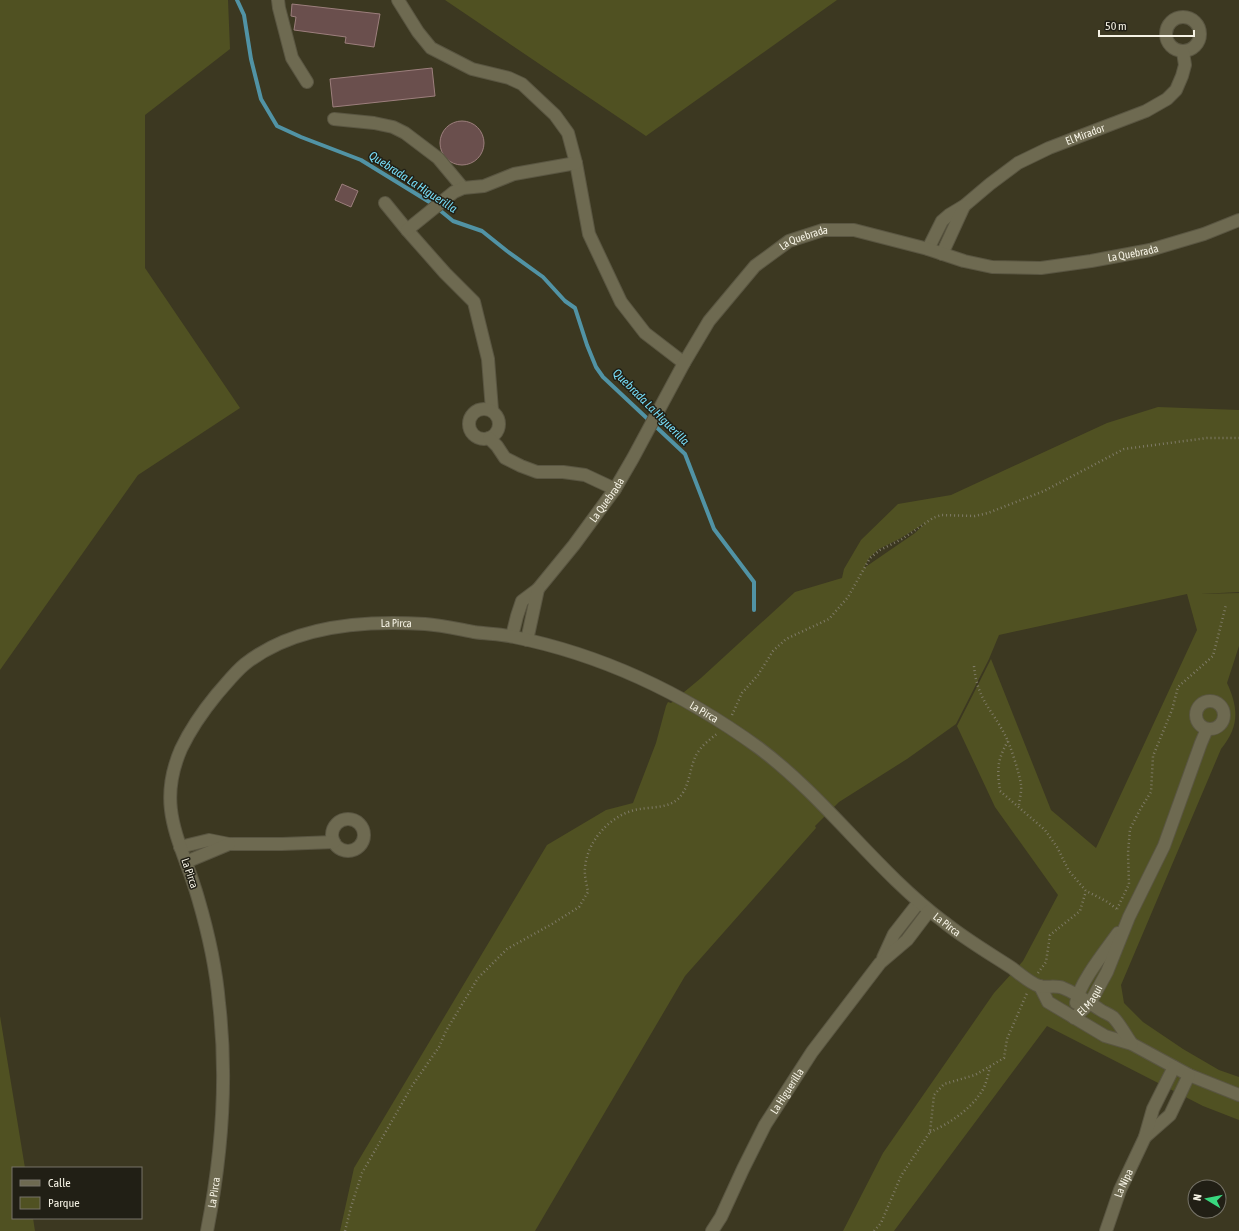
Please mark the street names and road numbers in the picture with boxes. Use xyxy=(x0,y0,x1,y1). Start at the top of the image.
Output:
street label: El Mirador xyxy=(1064,121,1107,147)
street label: La Quebrada xyxy=(777,224,828,252)
street label: La Quebrada xyxy=(1107,242,1160,264)
street label: La Quebrada xyxy=(587,476,626,524)
street label: La Pirca xyxy=(381,617,412,629)
street label: La Pirca xyxy=(688,699,721,725)
street label: La Pirca xyxy=(179,856,201,890)
street label: La Pirca xyxy=(931,910,963,939)
street label: El Maqui xyxy=(1075,983,1105,1018)
street label: La Higuerilla xyxy=(768,1066,806,1116)
street label: La Nipa xyxy=(1112,1167,1135,1199)
street label: La Pirca xyxy=(205,1176,222,1209)

